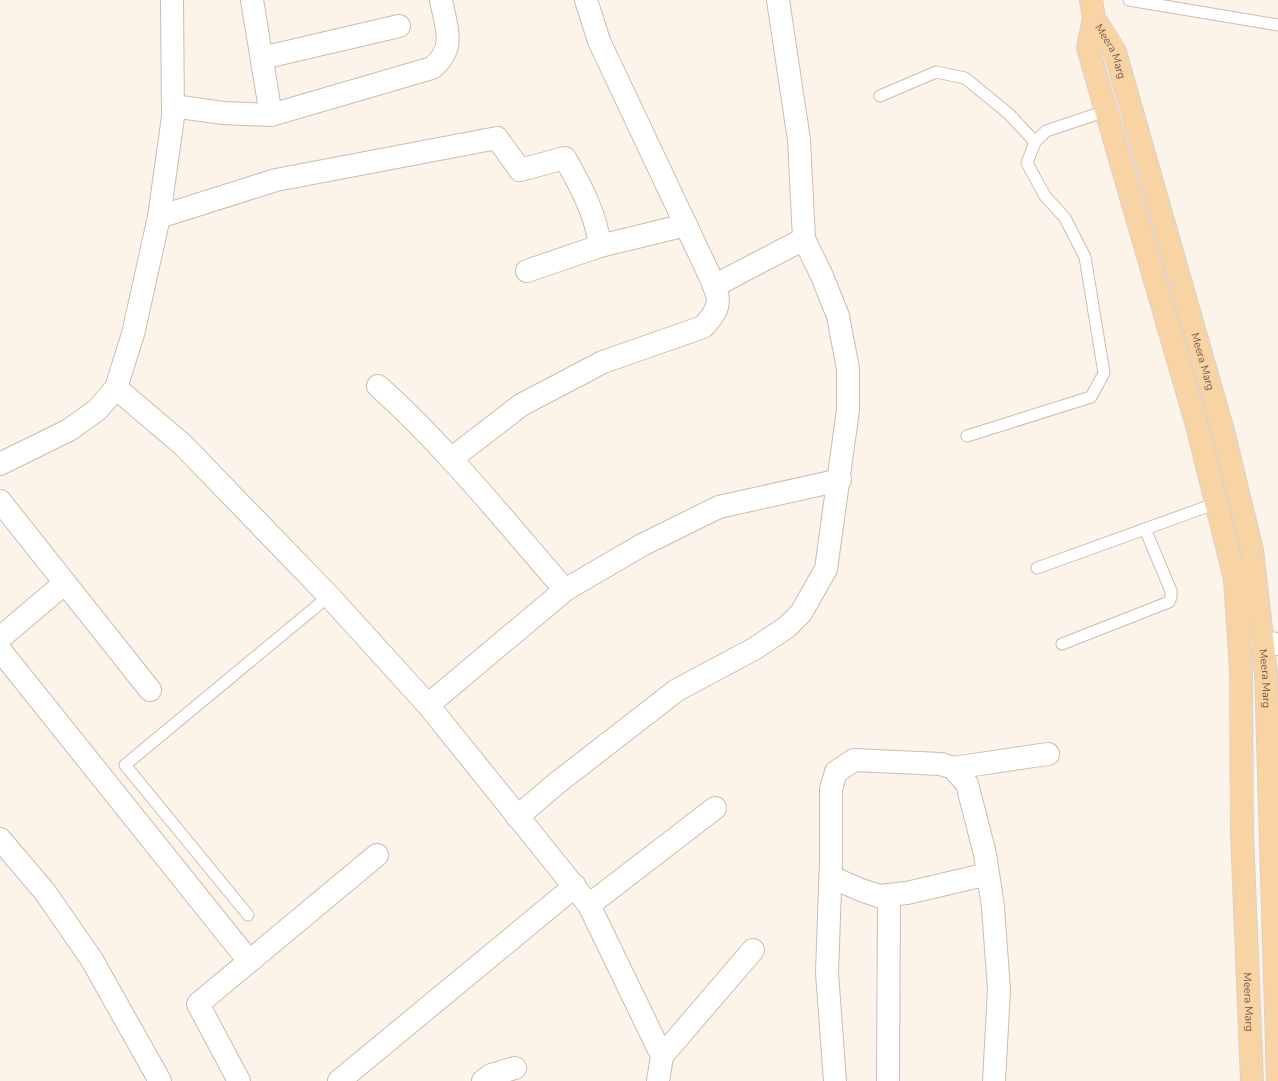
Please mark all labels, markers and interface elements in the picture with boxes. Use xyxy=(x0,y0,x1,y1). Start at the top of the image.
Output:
street label: Meera Marg xyxy=(1091,21,1129,81)
street label: Meera Marg xyxy=(1187,331,1218,392)
street label: Meera Marg xyxy=(1255,648,1274,708)
street label: Meera Marg xyxy=(1240,972,1257,1032)

